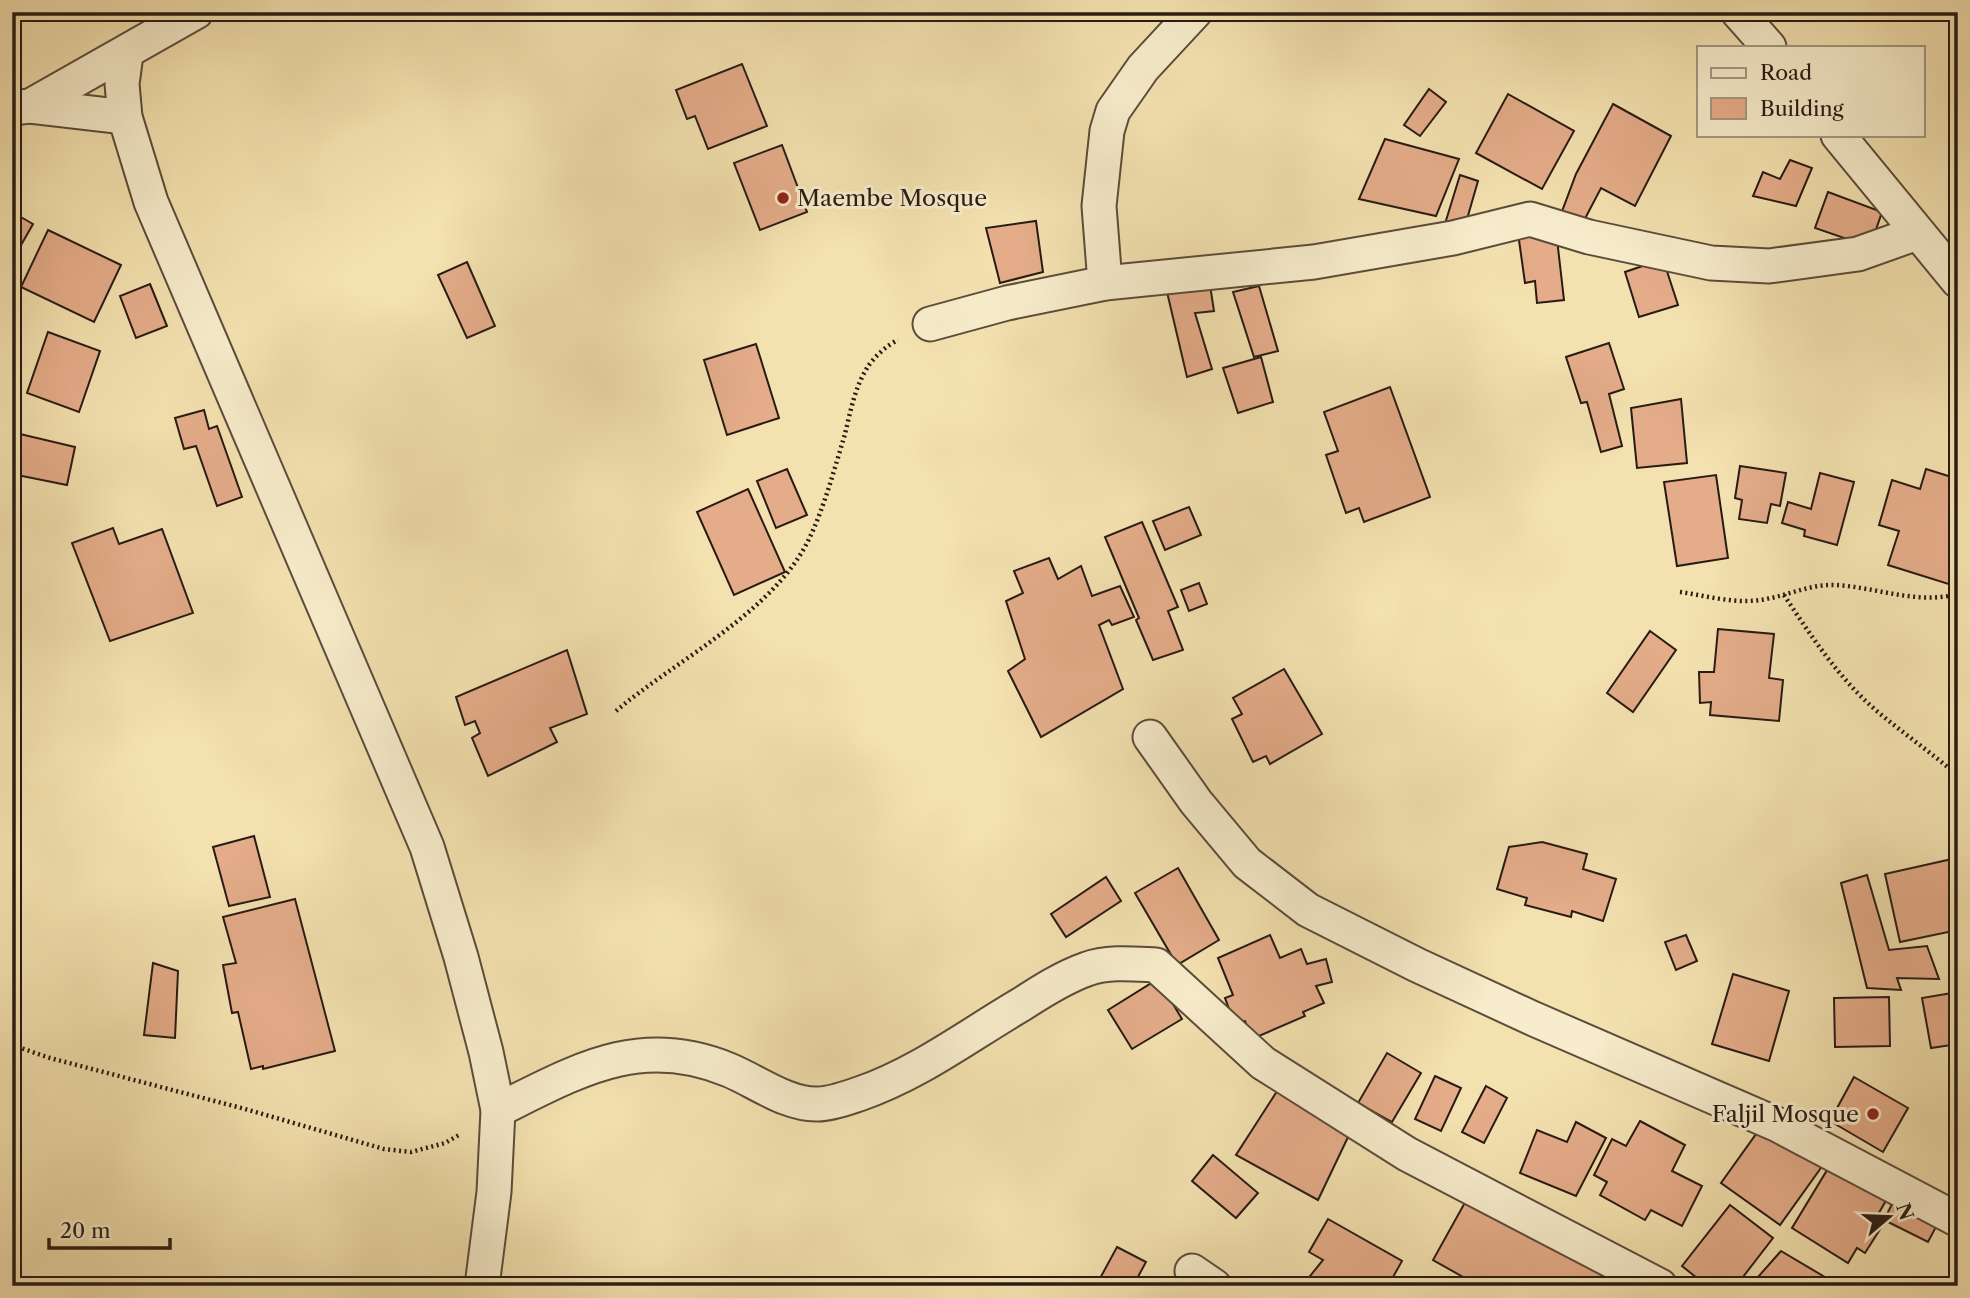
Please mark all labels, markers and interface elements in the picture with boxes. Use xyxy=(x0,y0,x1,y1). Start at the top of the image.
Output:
legend xyxy=(1697,46,1924,136)
text: Road xyxy=(1760,60,1812,85)
text: Building xyxy=(1760,96,1845,121)
place label: Maembe Mosque xyxy=(797,184,987,212)
marker: Maembe Mosque xyxy=(775,190,791,206)
place label: Faljil Mosque xyxy=(1712,1100,1859,1128)
marker: Faljil Mosque xyxy=(1865,1106,1881,1122)
north arrow xyxy=(1854,1182,1924,1252)
text: N xyxy=(1891,1200,1918,1223)
scale bar xyxy=(49,1207,170,1251)
text: 20 m xyxy=(60,1218,111,1243)

